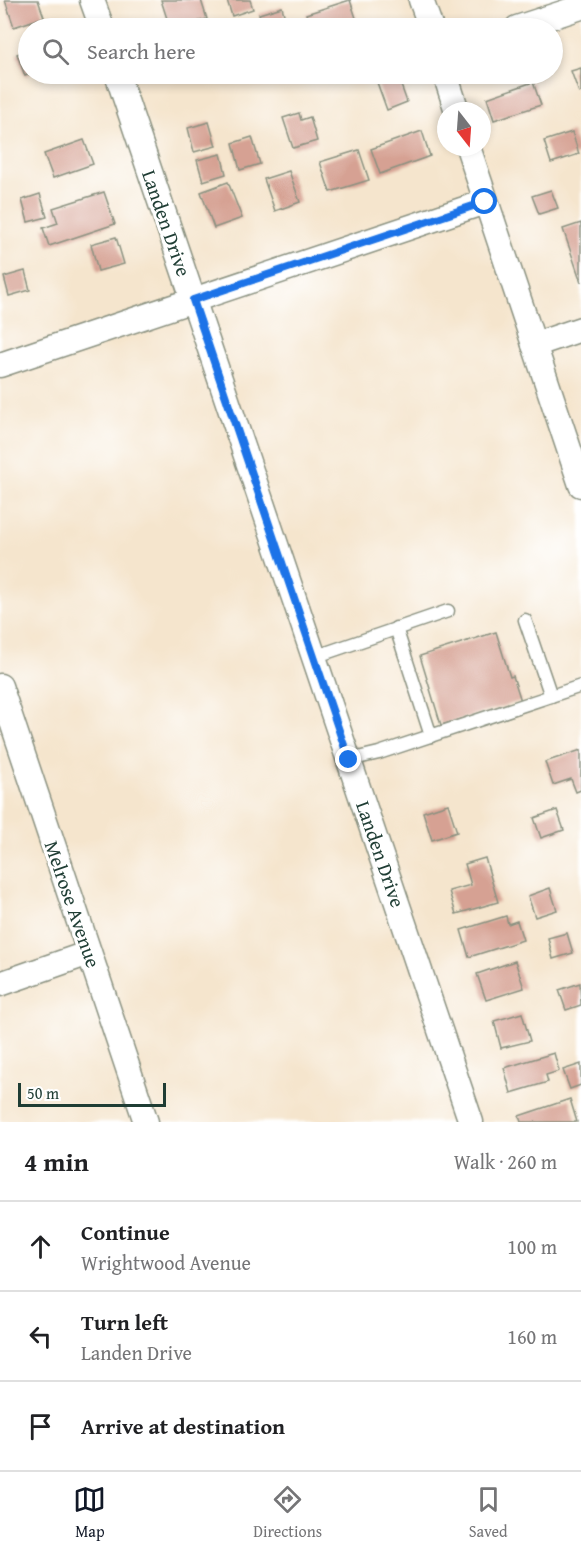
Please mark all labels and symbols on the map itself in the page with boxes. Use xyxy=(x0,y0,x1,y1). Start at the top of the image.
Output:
north arrow xyxy=(437,102,491,156)
street label: Landen Drive xyxy=(135,166,199,280)
route start xyxy=(471,188,497,214)
route end xyxy=(335,746,361,772)
street label: Landen Drive xyxy=(349,797,413,911)
street label: Melrose Avenue xyxy=(38,837,108,971)
scale bar xyxy=(18,1080,166,1108)

